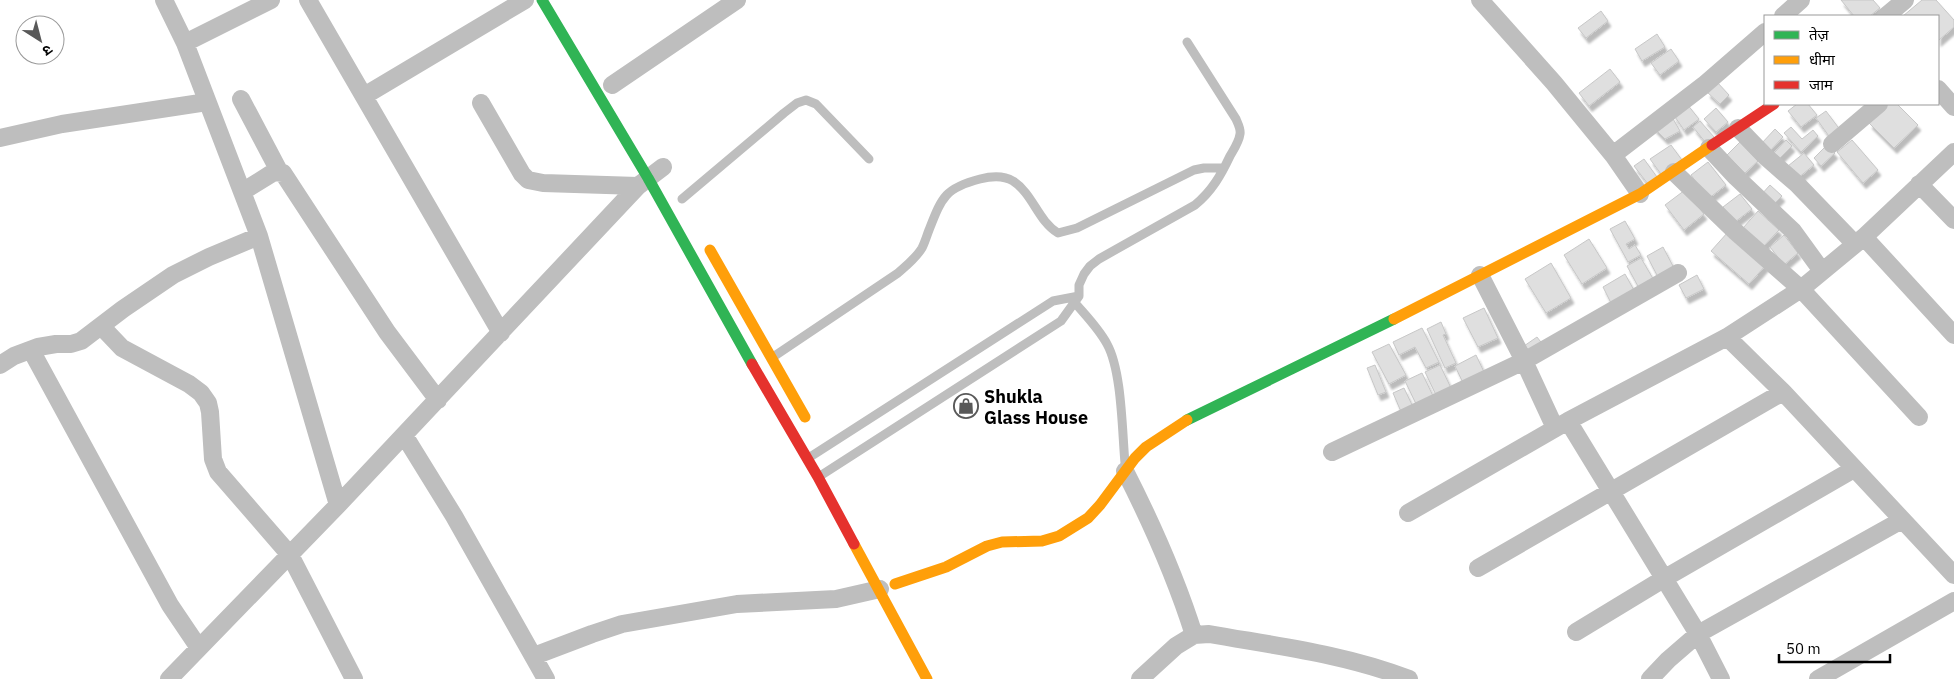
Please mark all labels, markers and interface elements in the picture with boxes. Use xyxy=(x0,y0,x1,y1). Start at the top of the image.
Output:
north arrow xyxy=(15,15,65,65)
legend xyxy=(1764,15,1939,105)
text: तेज़ xyxy=(1809,25,1830,44)
text: उ xyxy=(38,41,56,61)
text: धीमा xyxy=(1809,50,1836,69)
text: जाम xyxy=(1809,75,1834,94)
place label: Shukla Glass House xyxy=(984,385,1088,429)
shop icon: Shukla Glass House xyxy=(953,393,979,419)
scale bar xyxy=(1779,632,1890,664)
text: 50 m xyxy=(1786,639,1821,658)

